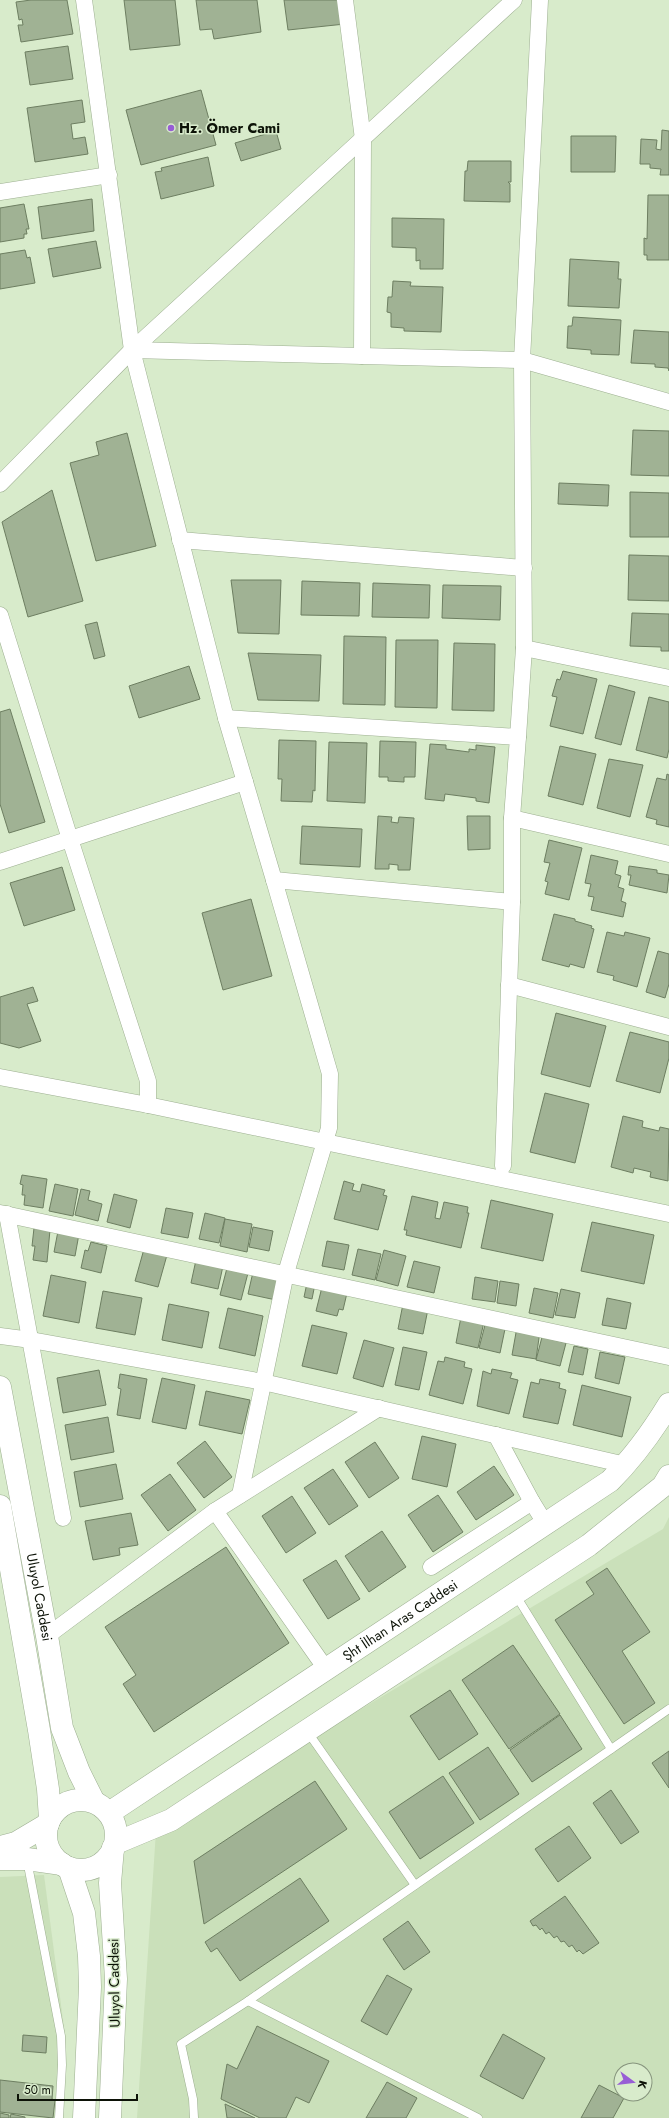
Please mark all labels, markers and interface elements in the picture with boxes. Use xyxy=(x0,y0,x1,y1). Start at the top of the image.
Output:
place label: Hz. Ömer Cami xyxy=(179,118,280,138)
marker: Hz. Ömer Cami xyxy=(166,123,176,133)
street label: Uluyol Caddesi xyxy=(22,1552,58,1643)
street label: Şht İlhan Aras Caddesi xyxy=(338,1575,461,1666)
street label: Uluyol Caddesi xyxy=(103,1938,125,2028)
north arrow xyxy=(613,2062,653,2102)
scale bar xyxy=(18,2076,137,2102)
text: K xyxy=(634,2079,651,2091)
text: 50 m xyxy=(24,2081,51,2099)

